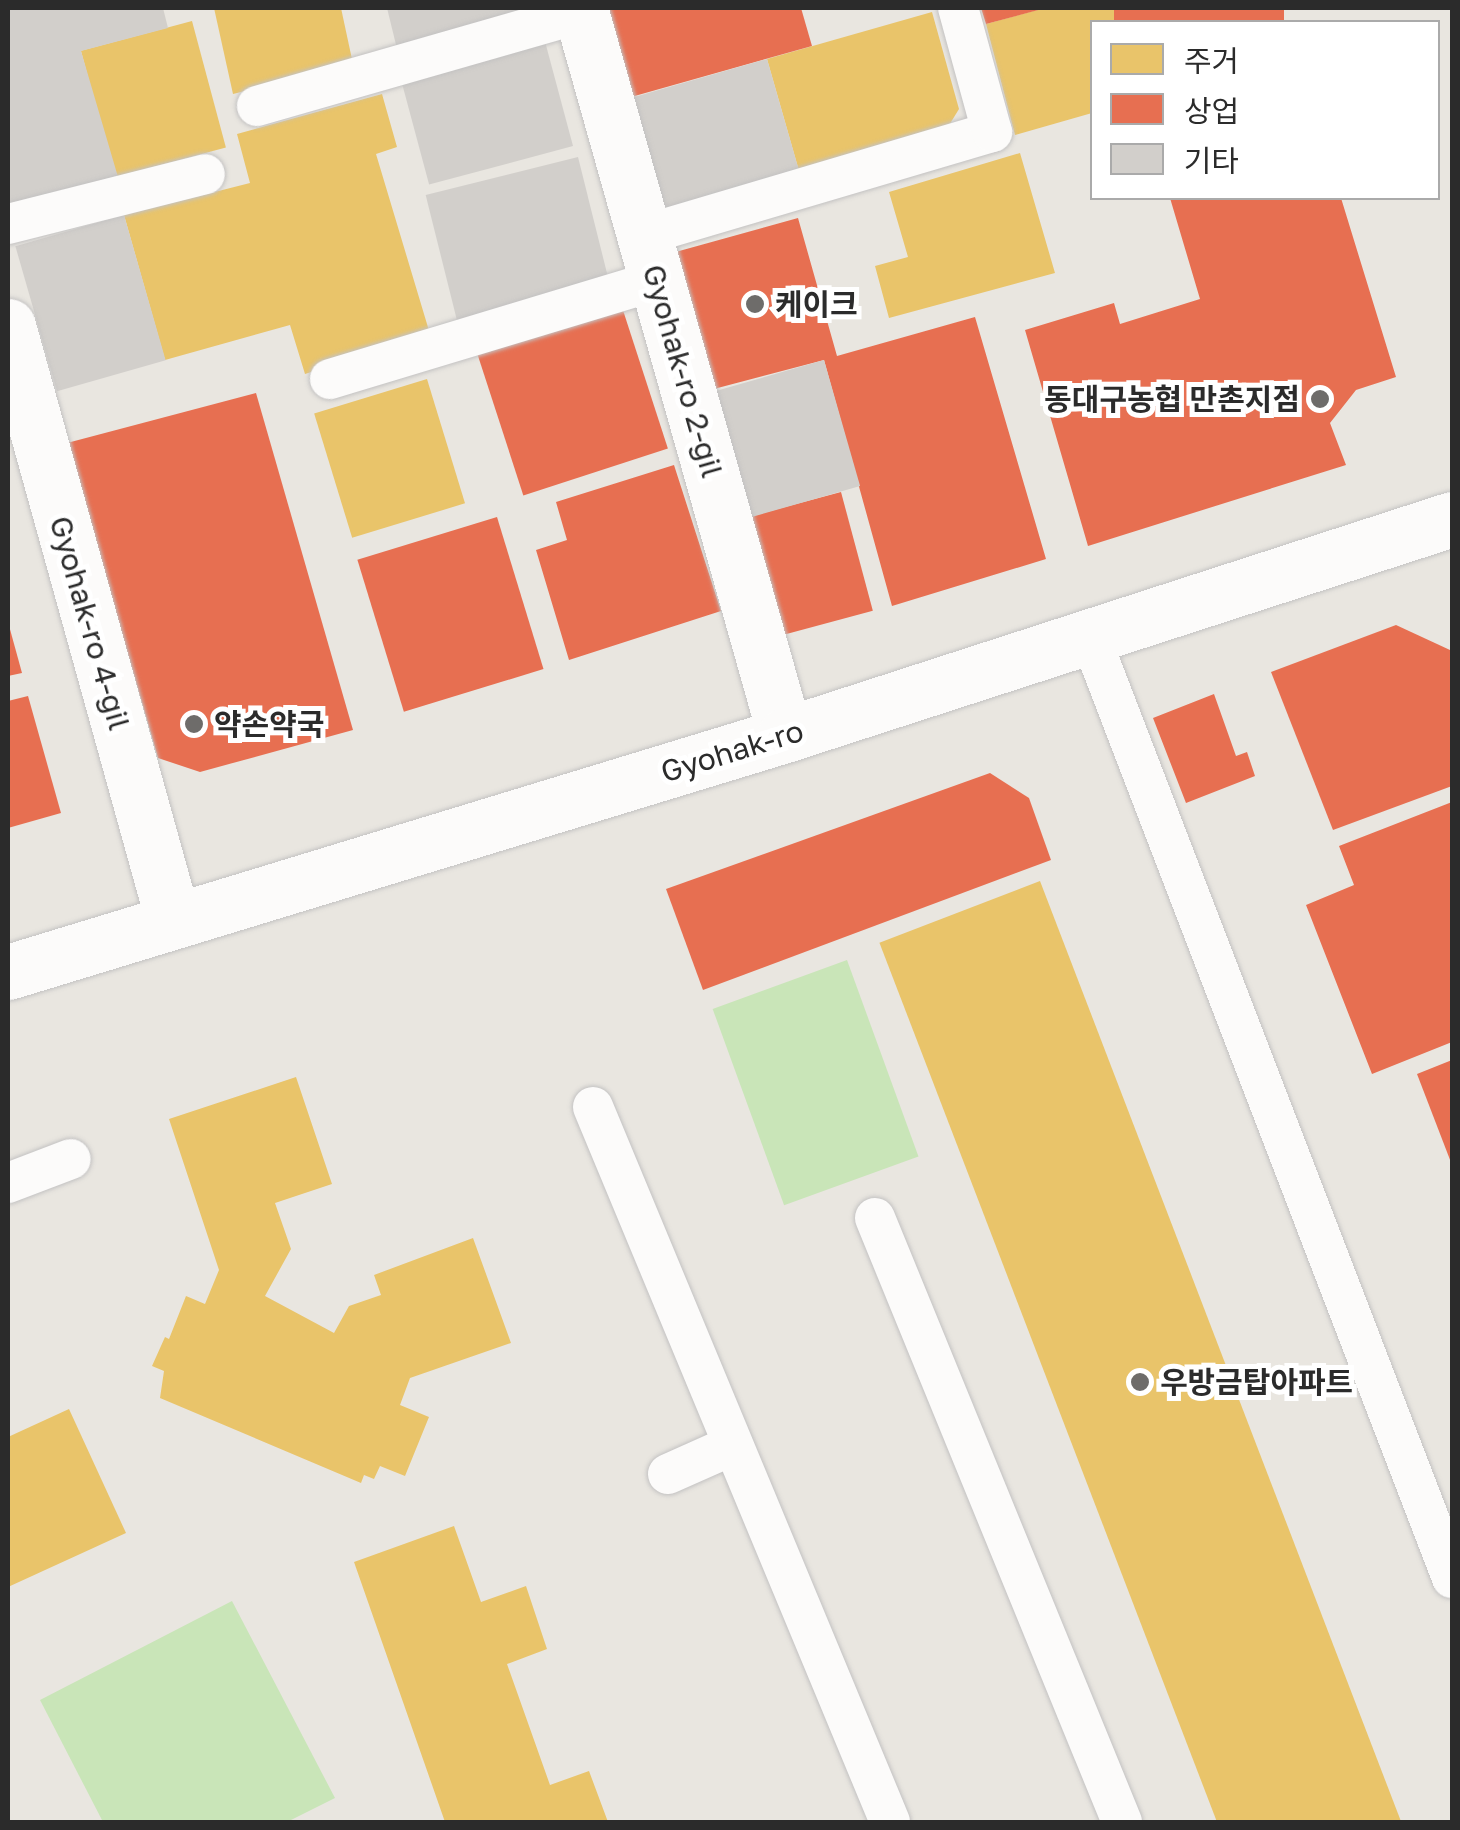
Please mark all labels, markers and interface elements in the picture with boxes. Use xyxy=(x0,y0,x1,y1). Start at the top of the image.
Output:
legend xyxy=(1090,20,1440,200)
text: 주거 xyxy=(1184,43,1239,79)
text: 상업 xyxy=(1184,93,1239,129)
text: 기타 xyxy=(1184,143,1239,179)
street label: Gyohak-ro 2-gil xyxy=(635,260,731,482)
place label: 케이크 xyxy=(775,286,858,322)
marker: 케이크 xyxy=(744,293,766,315)
place label: 동대구농협 만촌지점 xyxy=(1044,381,1300,417)
marker: 동대구농협 만촌지점 xyxy=(1309,388,1331,410)
street label: Gyohak-ro 4-gil xyxy=(42,512,138,734)
place label: 약손약국 xyxy=(214,706,324,742)
street label: Gyohak-ro xyxy=(656,712,808,790)
marker: 약손약국 xyxy=(183,713,205,735)
place label: 우방금탑아파트 xyxy=(1160,1364,1353,1400)
marker: 우방금탑아파트 xyxy=(1129,1371,1151,1393)

